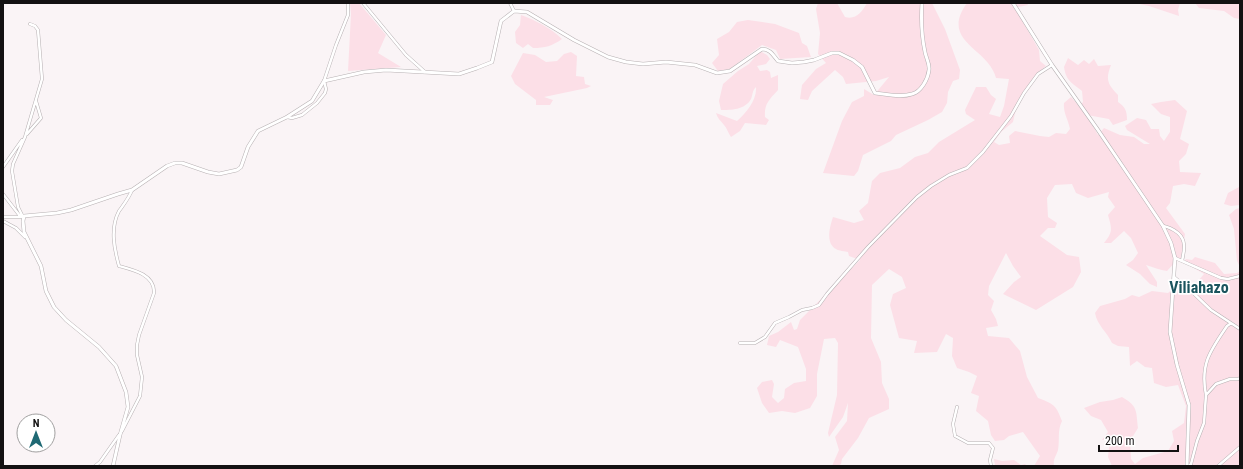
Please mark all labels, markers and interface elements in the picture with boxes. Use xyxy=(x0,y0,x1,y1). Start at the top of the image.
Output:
district label: Viliahazo xyxy=(1169,278,1229,297)
north arrow xyxy=(16,413,56,453)
text: N xyxy=(33,417,40,430)
scale bar xyxy=(1099,427,1178,453)
text: 200 m xyxy=(1105,434,1135,448)

